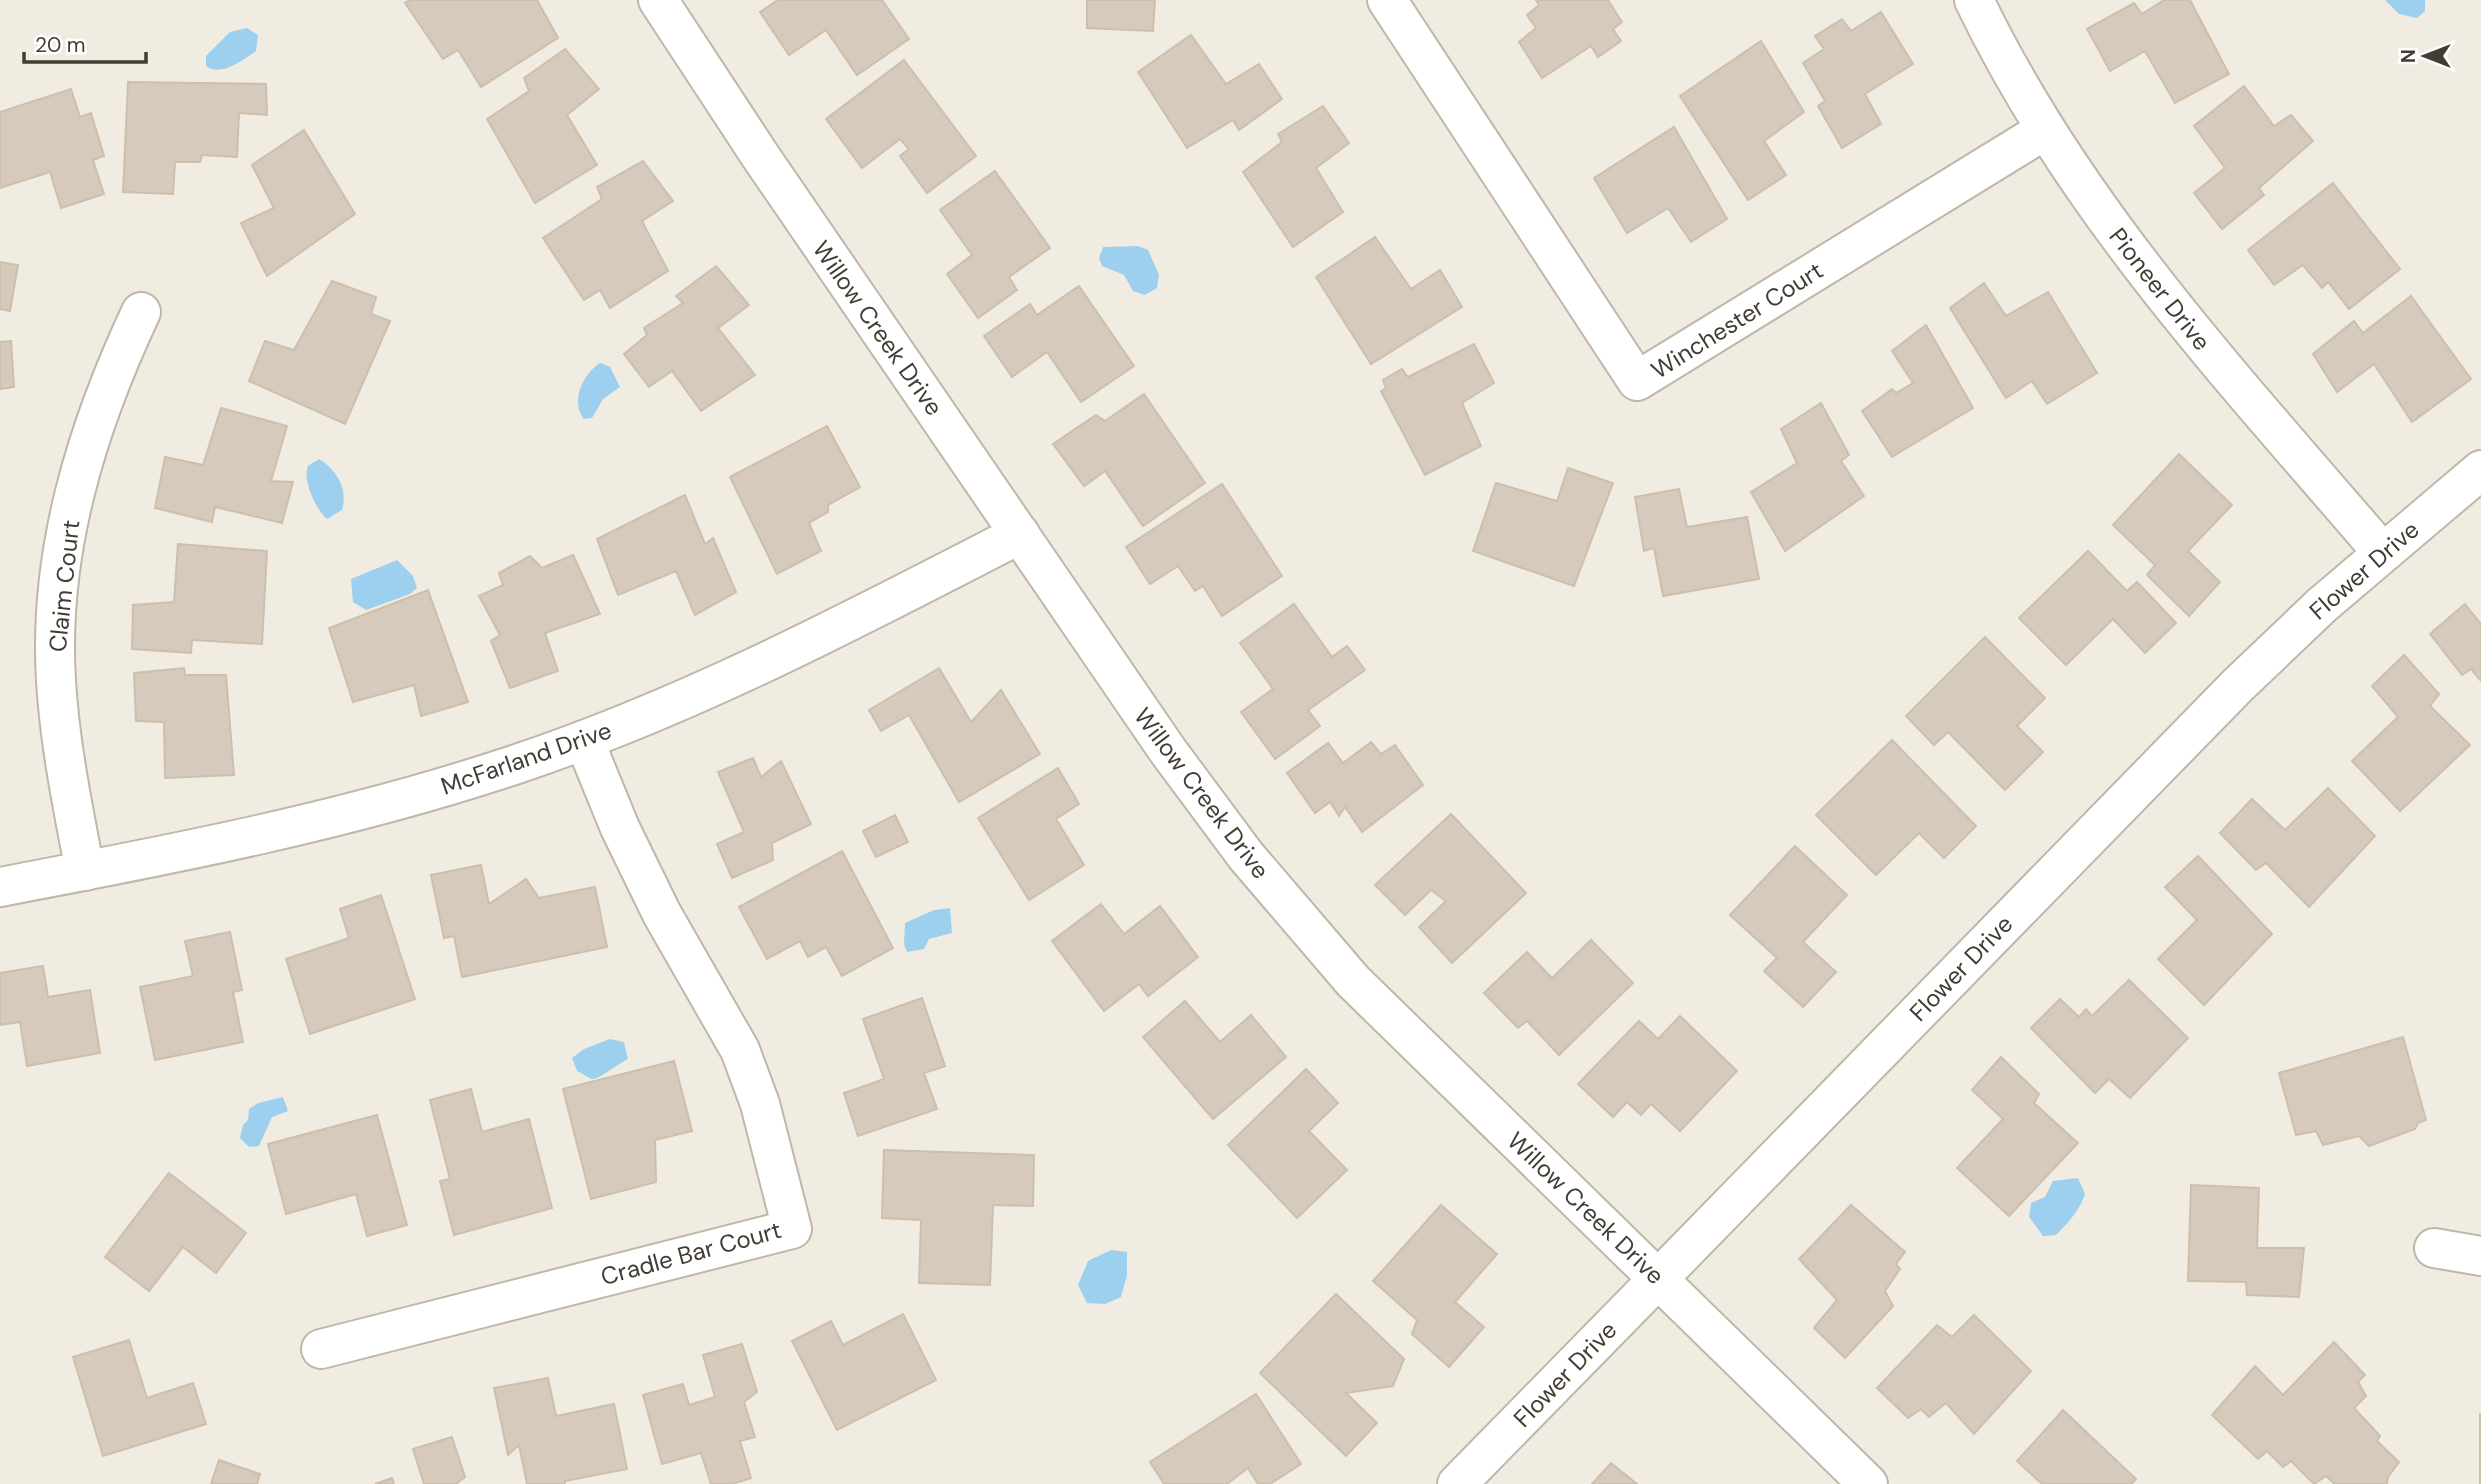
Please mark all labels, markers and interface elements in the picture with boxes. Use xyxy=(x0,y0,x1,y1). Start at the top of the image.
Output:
scale bar xyxy=(24,21,147,65)
north arrow xyxy=(2390,21,2460,91)
text: 20 m xyxy=(35,31,86,59)
text: N xyxy=(2396,49,2421,63)
street label: Pioneer Drive xyxy=(2103,222,2217,356)
street label: Willow Creek Drive xyxy=(806,235,950,421)
street label: Winchester Court xyxy=(1645,255,1829,385)
street label: Flower Drive xyxy=(2303,514,2425,626)
street label: Claim Court xyxy=(42,518,86,654)
street label: Willow Creek Drive xyxy=(1128,701,1276,885)
street label: McFarland Drive xyxy=(437,714,615,802)
street label: Flower Drive xyxy=(1903,908,2019,1028)
street label: Willow Creek Drive xyxy=(1501,1125,1671,1291)
street label: Cradle Bar Court xyxy=(597,1214,785,1292)
street label: Flower Drive xyxy=(1507,1314,1623,1434)

